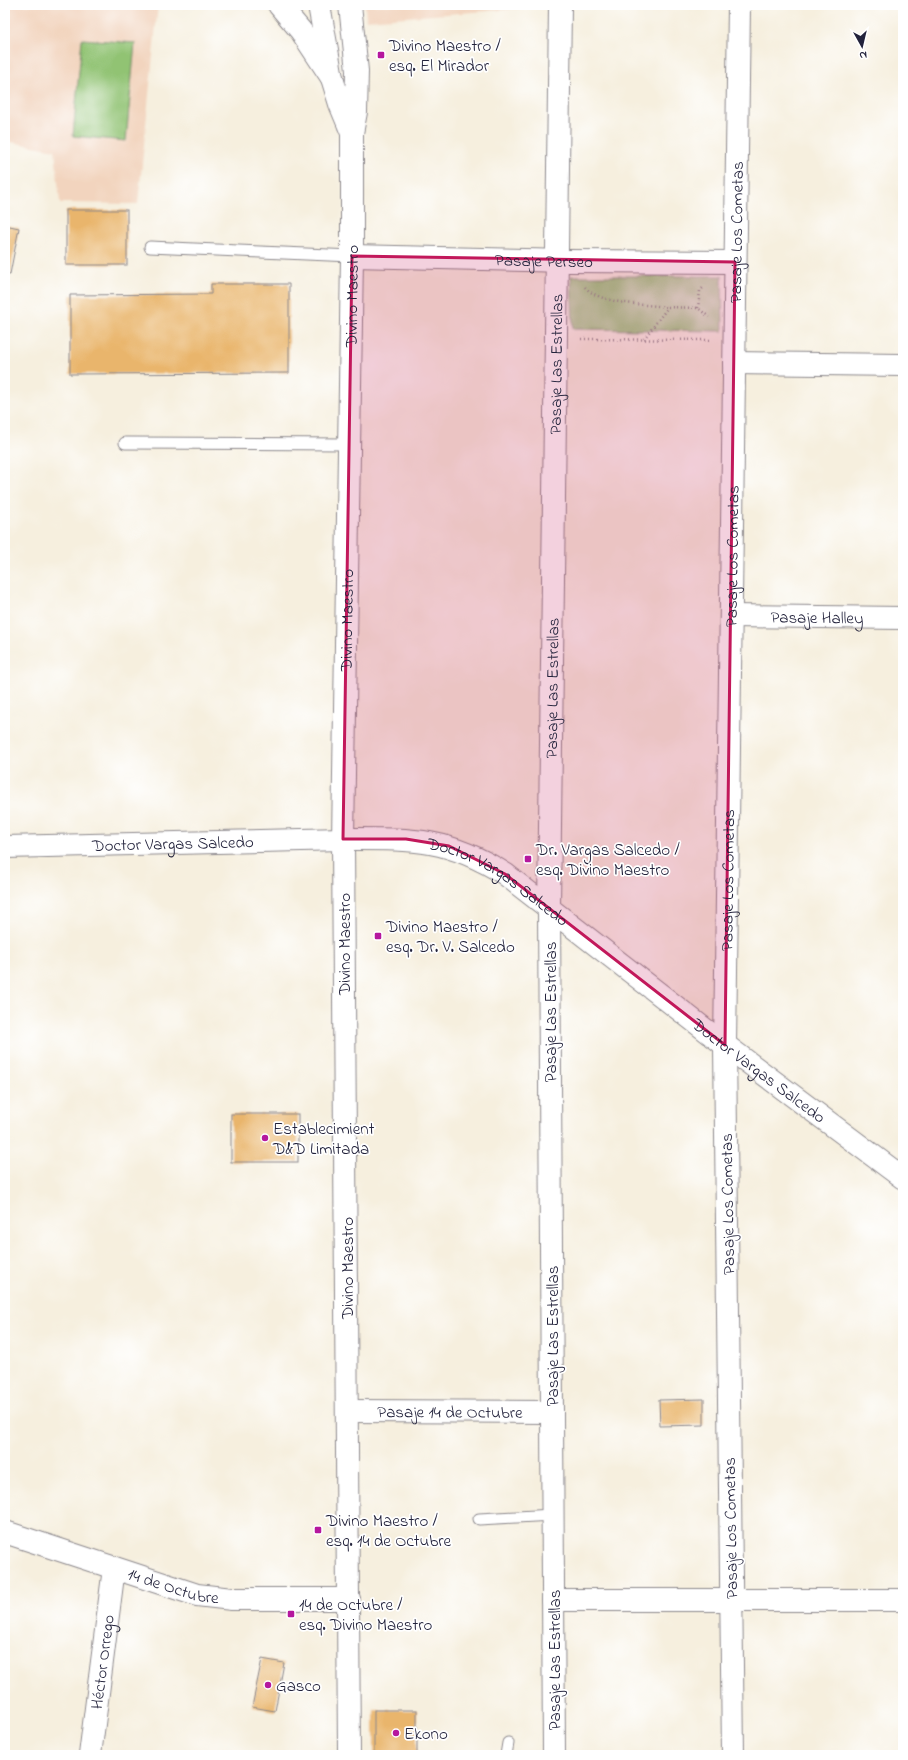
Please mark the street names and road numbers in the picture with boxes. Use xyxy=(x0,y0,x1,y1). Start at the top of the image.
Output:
street label: Pasaje Los Cometas xyxy=(724,161,751,303)
street label: Divino Maestro xyxy=(340,245,366,348)
street label: Pasaje Perseo xyxy=(495,248,593,275)
street label: Pasaje Las Estrellas xyxy=(544,294,570,435)
street label: Pasaje Los Cometas xyxy=(720,485,747,627)
street label: Divino Maestro xyxy=(335,569,361,672)
street label: Pasaje Halley xyxy=(770,605,864,633)
street label: Pasaje Las Estrellas xyxy=(540,618,567,759)
street label: Pasaje Los Cometas xyxy=(715,809,742,951)
street label: Doctor Vargas Salcedo xyxy=(91,830,254,859)
street label: Doctor Vargas Salcedo xyxy=(424,832,573,933)
street label: Divino Maestro xyxy=(333,893,358,996)
street label: Pasaje Las Estrellas xyxy=(539,942,564,1082)
street label: Doctor Vargas Salcedo xyxy=(685,1012,831,1130)
street label: Pasaje Los Cometas xyxy=(715,1133,742,1275)
street label: Divino Maestro xyxy=(336,1217,361,1320)
street label: Pasaje Las Estrellas xyxy=(541,1266,566,1406)
street label: Pasaje 14 de Octubre xyxy=(377,1400,523,1426)
street label: Pasaje Los Cometas xyxy=(718,1457,745,1599)
street label: 14 de Octubre xyxy=(124,1562,220,1611)
street label: Pasaje Las Estrellas xyxy=(543,1590,568,1730)
street label: Héctor Orrego xyxy=(85,1613,123,1711)

